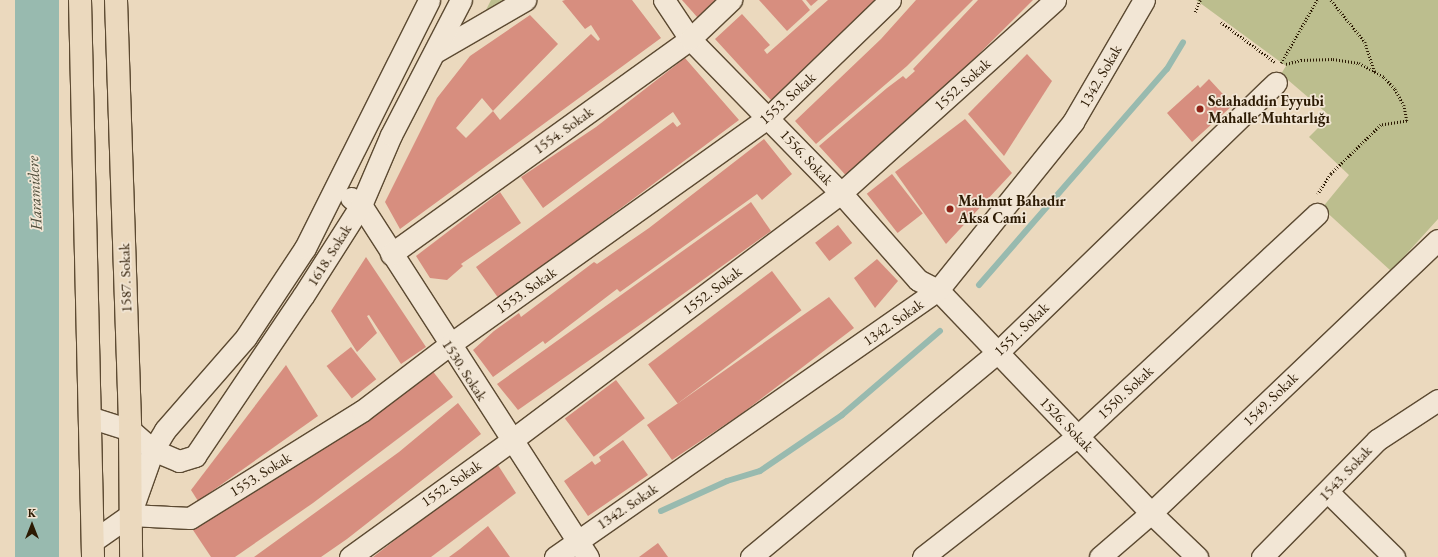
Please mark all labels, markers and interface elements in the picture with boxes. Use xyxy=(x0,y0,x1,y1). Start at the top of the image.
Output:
street label: 1342. Sokak xyxy=(1075,41,1125,111)
street label: 1552. Sokak xyxy=(930,54,994,114)
street label: 1553. Sokak xyxy=(755,68,819,128)
place label: Selahaddin Eyyubi Mahalle Muhtarlığı xyxy=(1208,91,1330,126)
street label: 1554. Sokak xyxy=(530,102,596,158)
marker: Selahaddin Eyyubi Mahalle Muhtarlığı xyxy=(1195,104,1205,114)
street label: 1556. Sokak xyxy=(777,125,837,189)
water label: Haramidere xyxy=(23,155,47,231)
place label: Mahmut Bahadır Aksa Cami xyxy=(958,191,1066,226)
marker: Mahmut Bahadır Aksa Cami xyxy=(945,204,955,214)
street label: 1618. Sokak xyxy=(303,221,355,289)
street label: 1587. Sokak xyxy=(115,243,135,313)
street label: 1552. Sokak xyxy=(679,262,745,318)
street label: 1553. Sokak xyxy=(492,263,560,317)
street label: 1342. Sokak xyxy=(859,295,927,349)
street label: 1551. Sokak xyxy=(990,298,1052,360)
street label: 1530. Sokak xyxy=(439,336,491,404)
street label: 1550. Sokak xyxy=(1093,362,1157,422)
street label: 1549. Sokak xyxy=(1239,368,1301,430)
street label: 1526. Sokak xyxy=(1036,393,1098,455)
street label: 1543. Sokak xyxy=(1315,441,1375,505)
street label: 1553. Sokak xyxy=(226,448,294,500)
street label: 1552. Sokak xyxy=(417,456,485,510)
street label: 1342. Sokak xyxy=(593,479,661,533)
north arrow xyxy=(12,505,52,545)
text: K xyxy=(28,506,36,520)

